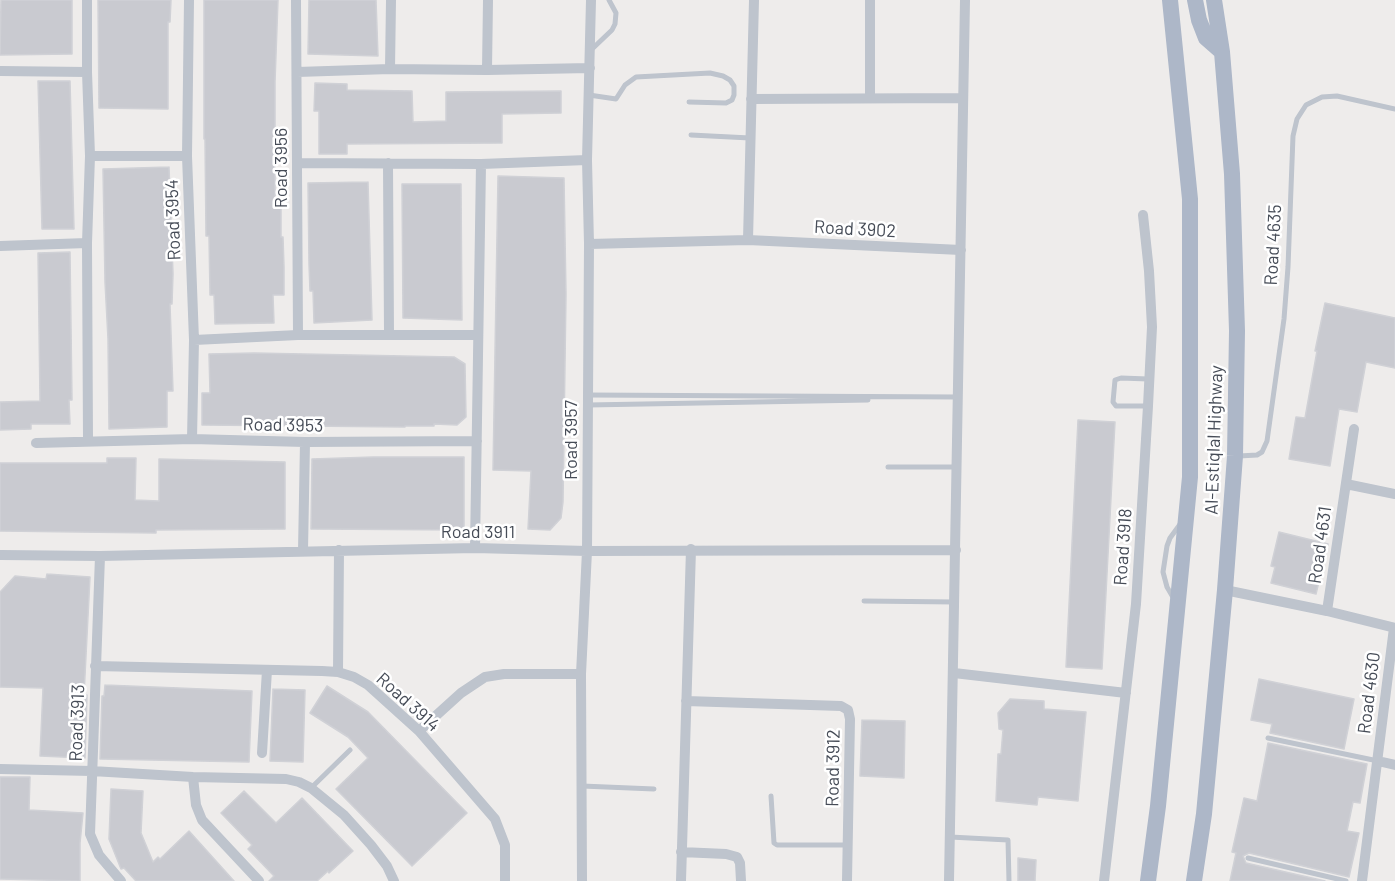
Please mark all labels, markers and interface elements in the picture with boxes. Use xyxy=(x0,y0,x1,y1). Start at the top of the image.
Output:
street label: Road 3956 xyxy=(270,128,292,208)
street label: Road 3954 xyxy=(161,179,185,261)
street label: Road 4635 xyxy=(1260,204,1286,286)
street label: Road 3902 xyxy=(814,216,896,242)
street label: Al-Estiqlal Highway xyxy=(1201,365,1227,515)
street label: Road 3957 xyxy=(560,400,582,480)
street label: Road 3953 xyxy=(243,413,323,437)
street label: Road 4631 xyxy=(1304,505,1336,585)
street label: Road 3918 xyxy=(1110,508,1136,586)
street label: Road 3911 xyxy=(441,521,515,543)
street label: Road 4630 xyxy=(1353,651,1385,735)
street label: Road 3914 xyxy=(372,668,444,736)
street label: Road 3913 xyxy=(65,684,89,762)
street label: Road 3912 xyxy=(822,729,844,807)

